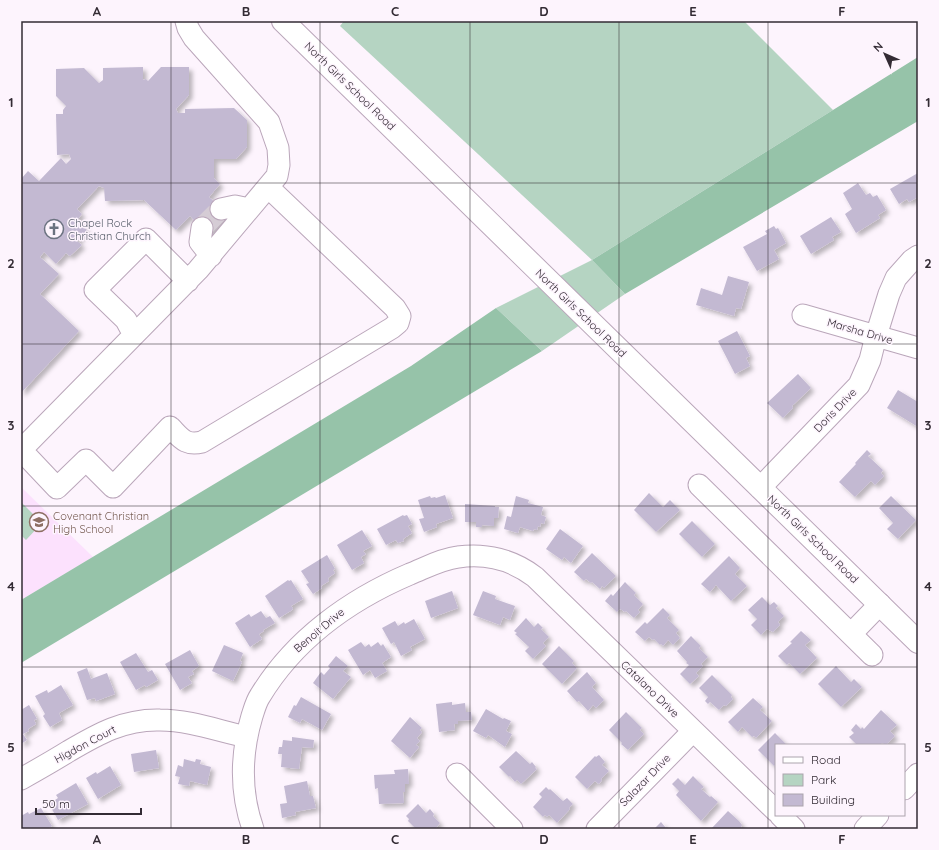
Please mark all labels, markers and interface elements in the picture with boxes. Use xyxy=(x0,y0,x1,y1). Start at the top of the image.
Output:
text: A xyxy=(93,3,102,19)
text: B xyxy=(242,3,250,19)
text: C xyxy=(391,3,399,19)
text: D xyxy=(539,3,549,19)
text: E xyxy=(689,3,697,19)
text: F xyxy=(838,3,846,19)
north arrow xyxy=(865,34,905,74)
street label: North Girls School Road xyxy=(302,39,398,133)
text: N xyxy=(870,39,886,55)
text: 1 xyxy=(8,94,14,110)
text: 1 xyxy=(925,94,931,110)
place label: Chapel Rock Christian Church xyxy=(68,216,151,243)
church icon: Chapel Rock Christian Church xyxy=(43,218,65,240)
text: 2 xyxy=(7,255,15,271)
text: 2 xyxy=(924,255,932,271)
street label: North Girls School Road xyxy=(533,266,629,360)
street label: Marsha Drive xyxy=(826,315,894,347)
street label: Doris Drive xyxy=(811,385,859,435)
text: 3 xyxy=(8,417,15,433)
text: 3 xyxy=(925,417,932,433)
street label: North Girls School Road xyxy=(765,492,861,586)
place label: Covenant Christian High School xyxy=(53,509,149,536)
school or university icon: Covenant Christian High School xyxy=(28,511,50,533)
text: 4 xyxy=(7,578,15,594)
text: 4 xyxy=(924,578,932,594)
street label: Benoit Drive xyxy=(291,605,347,655)
street label: Catalano Drive xyxy=(618,658,682,720)
street label: Higdon Court xyxy=(52,722,118,766)
text: 5 xyxy=(7,739,15,755)
text: 5 xyxy=(924,739,932,755)
legend xyxy=(775,744,905,816)
street label: Salazar Drive xyxy=(616,751,674,809)
text: Road xyxy=(811,752,841,767)
text: Park xyxy=(811,772,836,787)
scale bar xyxy=(36,790,141,816)
text: Building xyxy=(811,792,855,807)
text: 50 m xyxy=(42,796,70,811)
text: A xyxy=(93,831,102,847)
text: B xyxy=(242,831,250,847)
text: C xyxy=(391,831,399,847)
text: D xyxy=(539,831,549,847)
text: E xyxy=(689,831,697,847)
text: F xyxy=(838,831,846,847)

